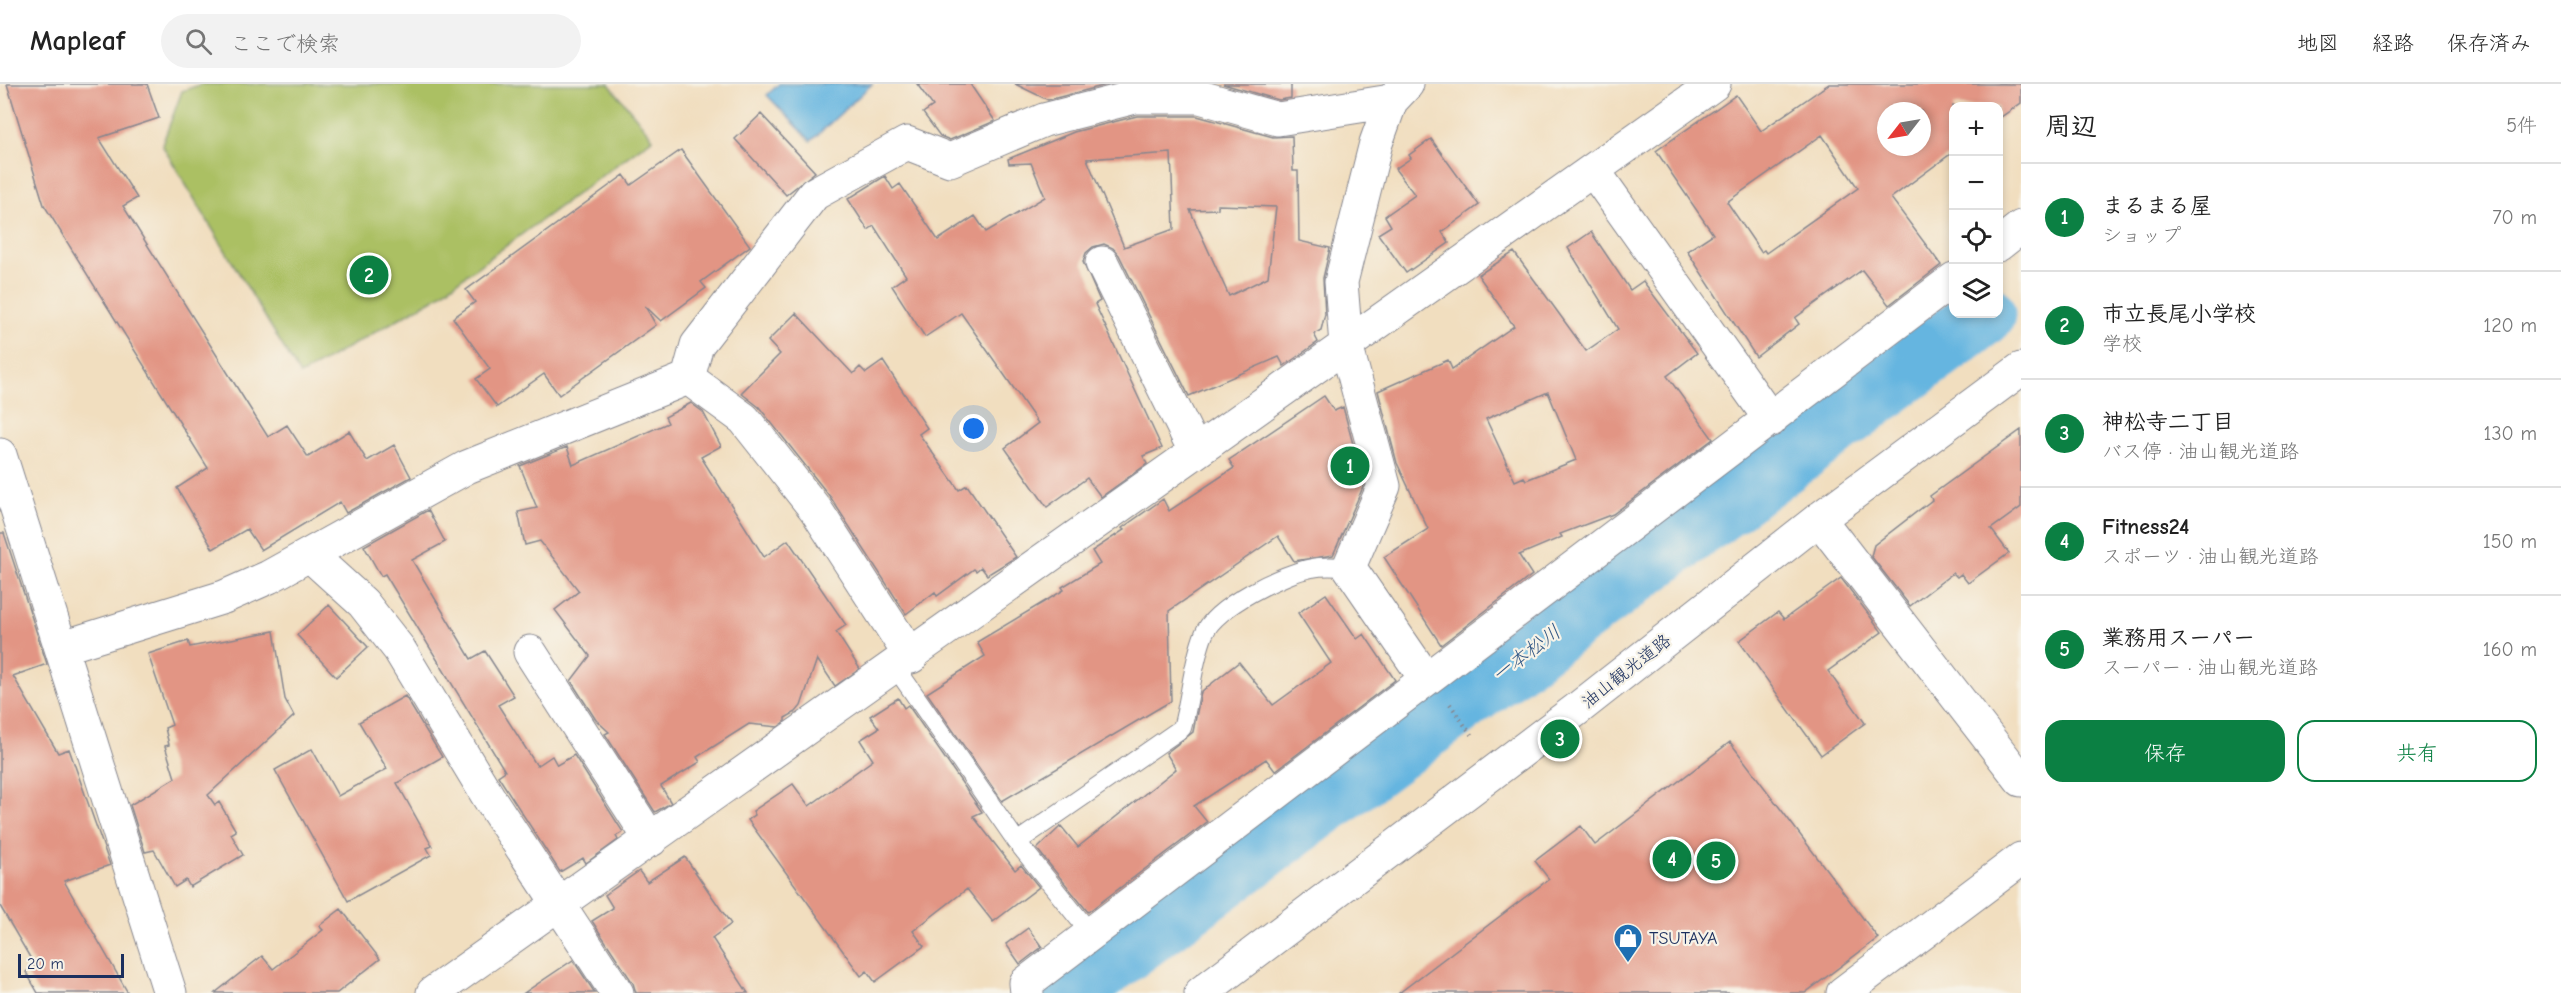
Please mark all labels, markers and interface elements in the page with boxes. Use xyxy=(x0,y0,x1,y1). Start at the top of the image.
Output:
search box xyxy=(161,14,581,68)
text: Mapleaf xyxy=(30,25,125,57)
icon: search xyxy=(182,25,215,58)
text: ここで検索 xyxy=(230,31,340,57)
text: 地図 xyxy=(2297,31,2339,55)
text: 経路 xyxy=(2372,31,2414,55)
text: 保存済み xyxy=(2447,31,2531,55)
north arrow xyxy=(1877,102,1931,156)
map controls xyxy=(1949,102,2003,318)
button: + xyxy=(1949,102,2003,156)
text: 周辺 xyxy=(2045,112,2097,142)
text: 5件 xyxy=(2506,114,2537,137)
button: − xyxy=(1949,156,2003,210)
text: まるまる屋 xyxy=(2102,193,2212,219)
text: 1 xyxy=(2061,206,2068,229)
text: 70 m xyxy=(2492,206,2537,229)
button: locate xyxy=(1949,210,2003,264)
text: ショップ xyxy=(2102,224,2181,247)
pin: 2 xyxy=(350,252,388,297)
button: layers xyxy=(1949,264,2003,318)
text: 市立長尾小学校 xyxy=(2102,301,2256,327)
text: 2 xyxy=(2060,314,2069,337)
text: 120 m xyxy=(2483,314,2537,337)
text: 学校 xyxy=(2102,332,2142,355)
text: 神松寺二丁目 xyxy=(2102,409,2234,435)
your location xyxy=(959,414,988,443)
text: 3 xyxy=(2060,422,2069,445)
text: 130 m xyxy=(2484,422,2537,445)
text: バス停 · 油山観光道路 xyxy=(2102,440,2299,463)
pin: 1 xyxy=(1330,444,1370,488)
text: Fitness24 xyxy=(2102,514,2189,540)
text: 4 xyxy=(2060,530,2069,553)
text: 150 m xyxy=(2483,530,2537,553)
text: スポーツ · 油山観光道路 xyxy=(2102,545,2318,568)
water label: 一本松川 xyxy=(1487,620,1565,687)
text: 業務用スーパー xyxy=(2102,625,2255,651)
street label: 油山観光道路 xyxy=(1577,630,1675,713)
text: 5 xyxy=(2059,638,2070,661)
text: 160 m xyxy=(2483,638,2537,661)
text: スーパー · 油山観光道路 xyxy=(2102,656,2318,679)
pin: 3 xyxy=(1540,716,1580,762)
button: 保存 xyxy=(2045,720,2285,782)
button: 共有 xyxy=(2297,720,2537,782)
pin: 4 xyxy=(1652,836,1692,882)
pin: 5 xyxy=(1696,838,1736,884)
shop icon: TSUTAYA xyxy=(1612,922,1644,964)
place label: TSUTAYA xyxy=(1649,928,1717,949)
scale bar xyxy=(18,951,124,978)
text: 20 m xyxy=(27,955,64,973)

